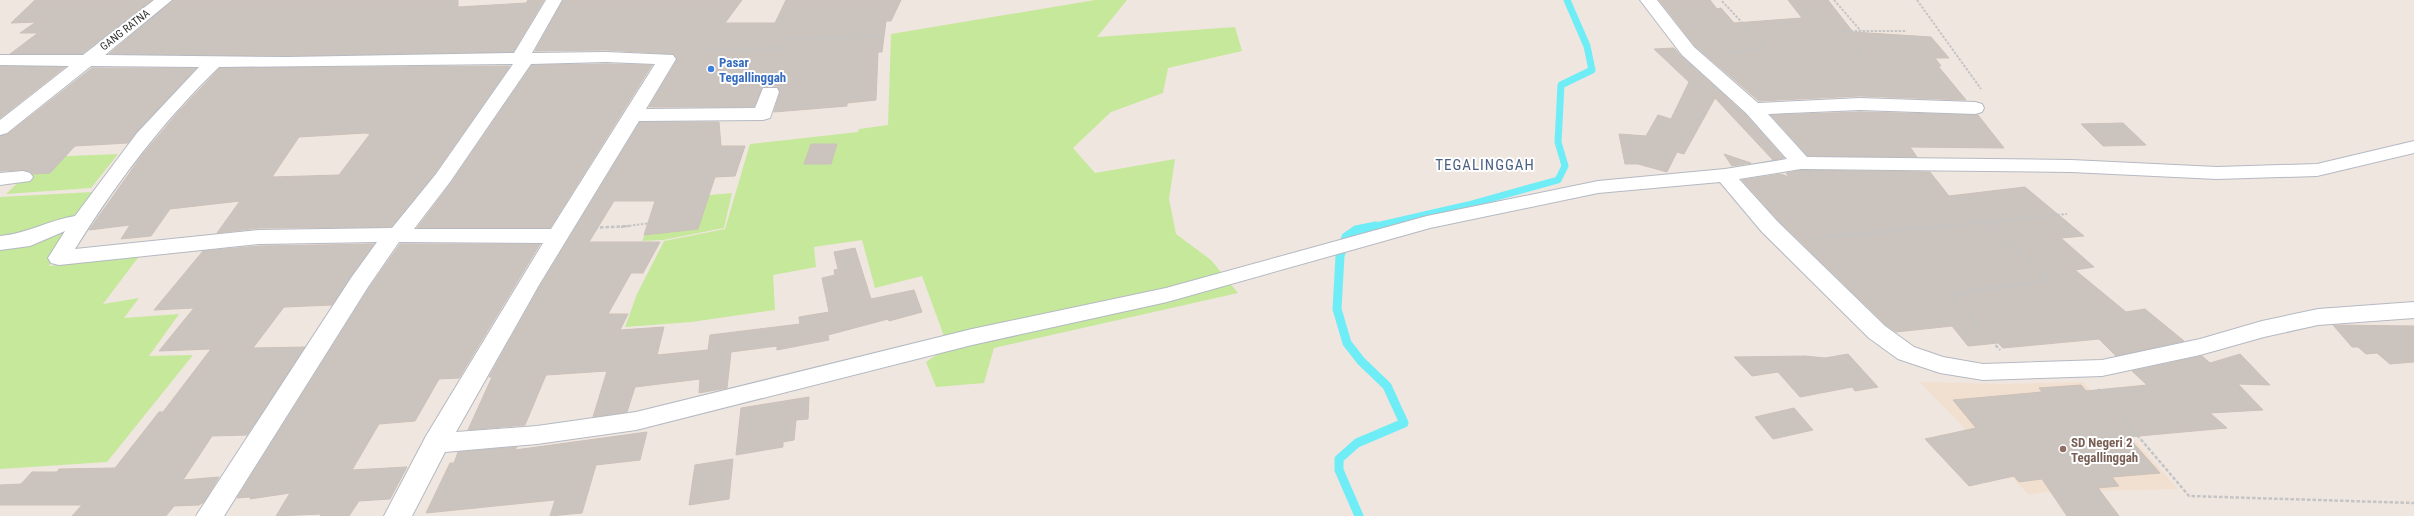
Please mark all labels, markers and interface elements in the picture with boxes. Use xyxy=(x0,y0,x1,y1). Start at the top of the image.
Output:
street label: GANG RATNA xyxy=(98,6,153,53)
place label: Pasar Tegallinggah xyxy=(719,55,786,85)
marker: Pasar Tegallinggah xyxy=(706,64,716,74)
district label: TEGALINGGAH xyxy=(1435,156,1535,174)
place label: SD Negeri 2 Tegallinggah xyxy=(2071,435,2138,465)
marker: SD Negeri 2 Tegallinggah xyxy=(2058,444,2068,454)

